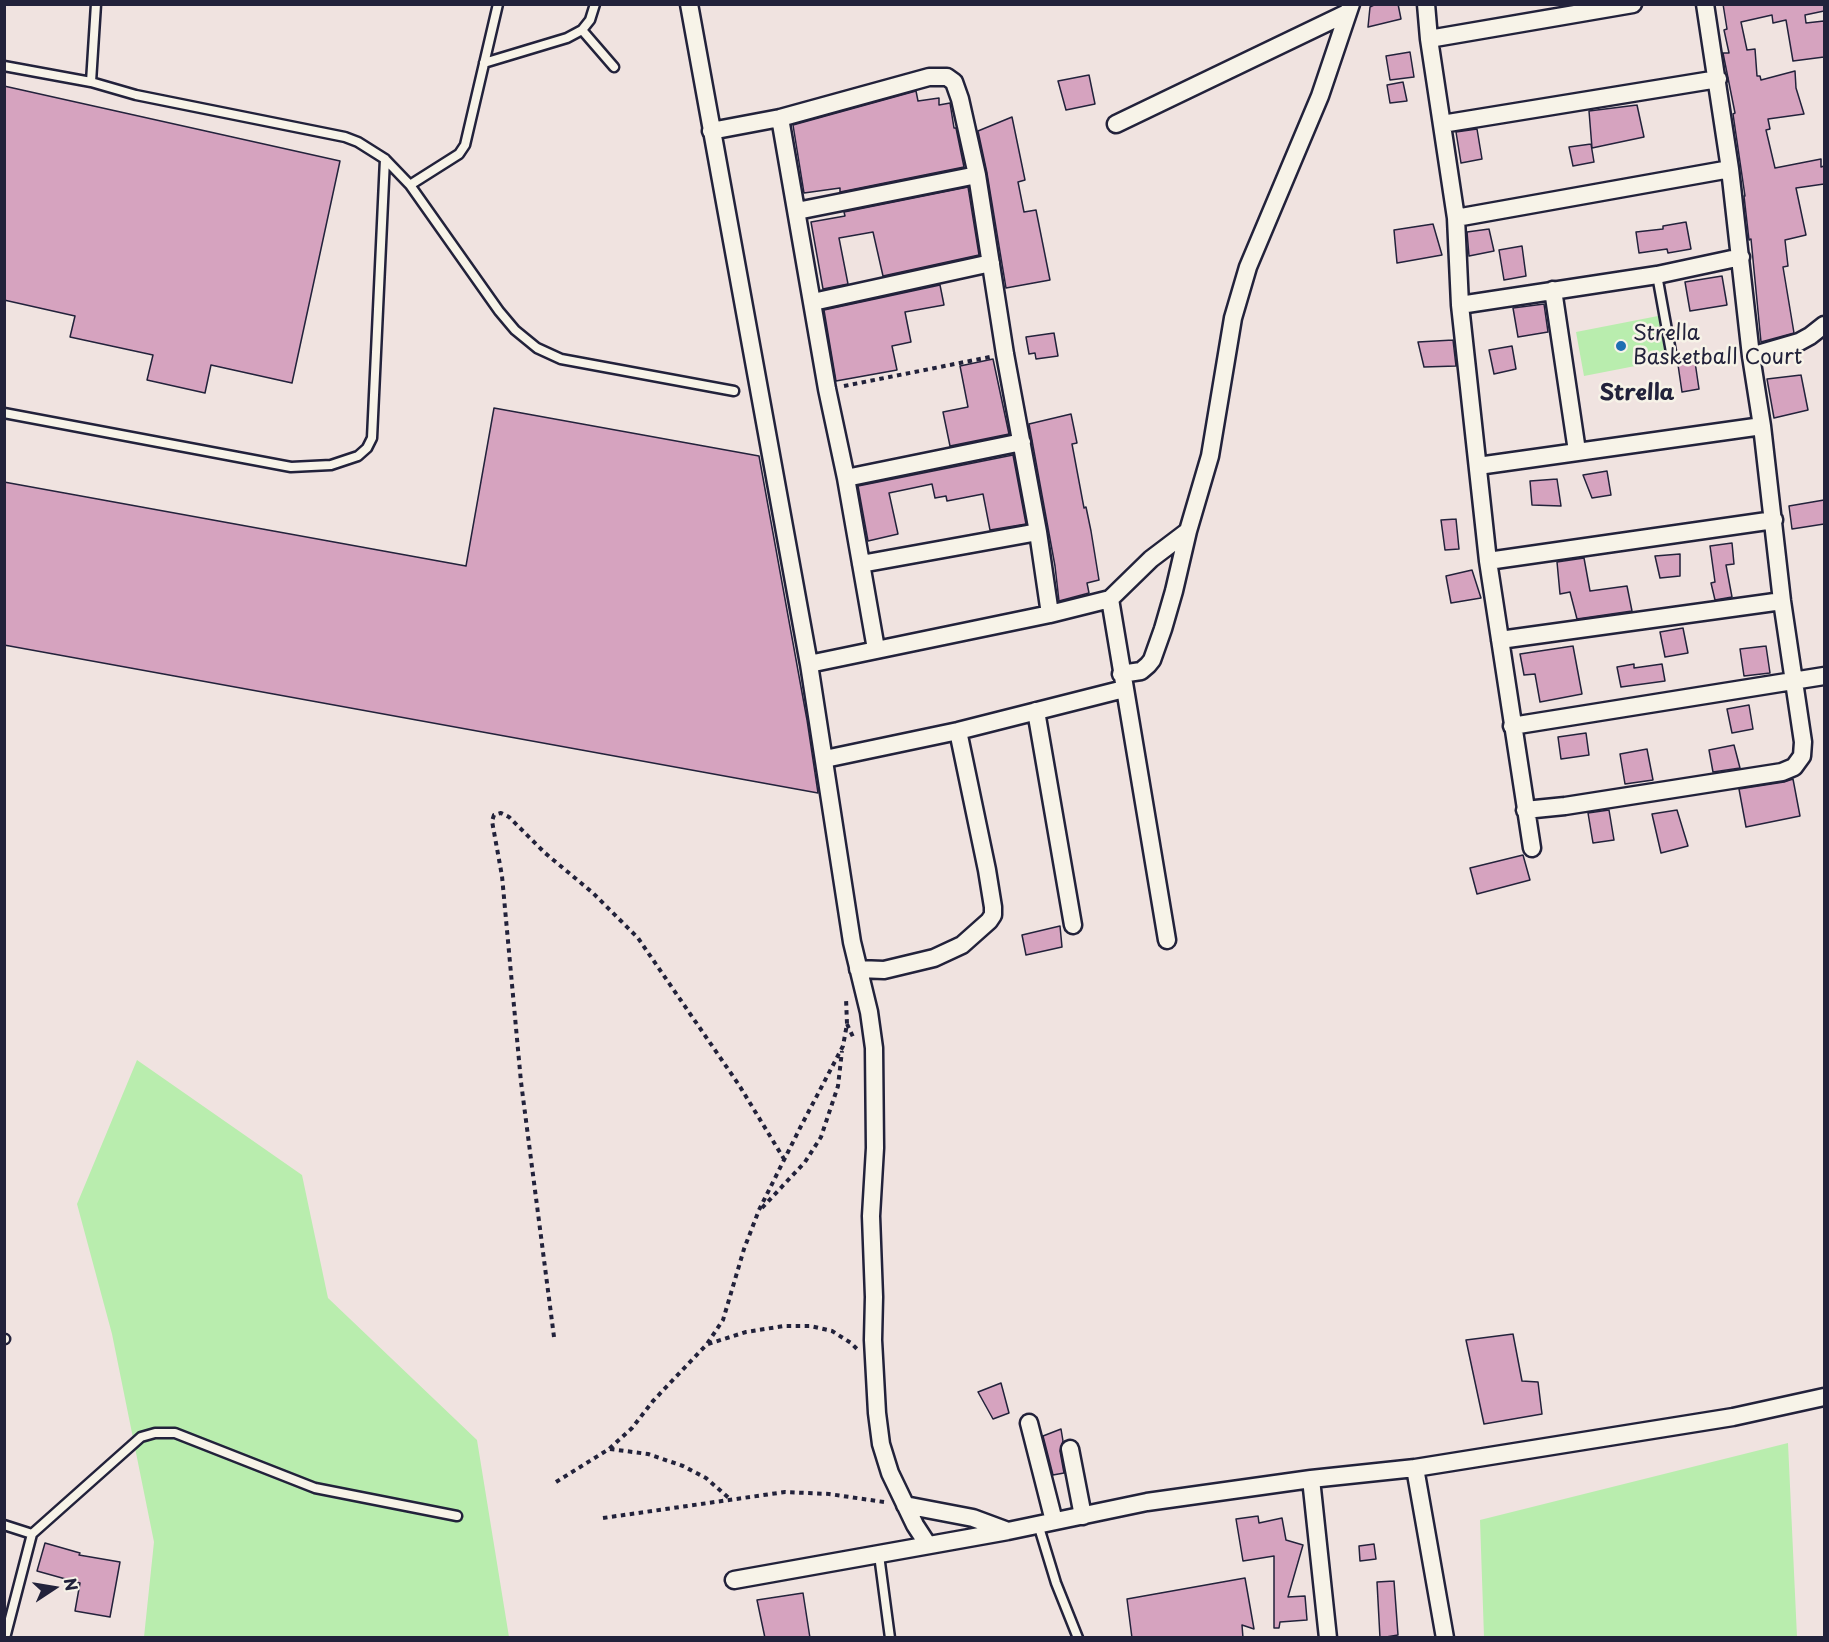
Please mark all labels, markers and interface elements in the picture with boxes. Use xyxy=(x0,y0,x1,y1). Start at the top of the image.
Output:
place label: Strella Basketball Court xyxy=(1633,321,1802,371)
marker: Strella Basketball Court xyxy=(1614,339,1628,353)
district label: Strella xyxy=(1600,381,1674,407)
north arrow xyxy=(24,1558,84,1618)
text: N xyxy=(59,1576,85,1593)

